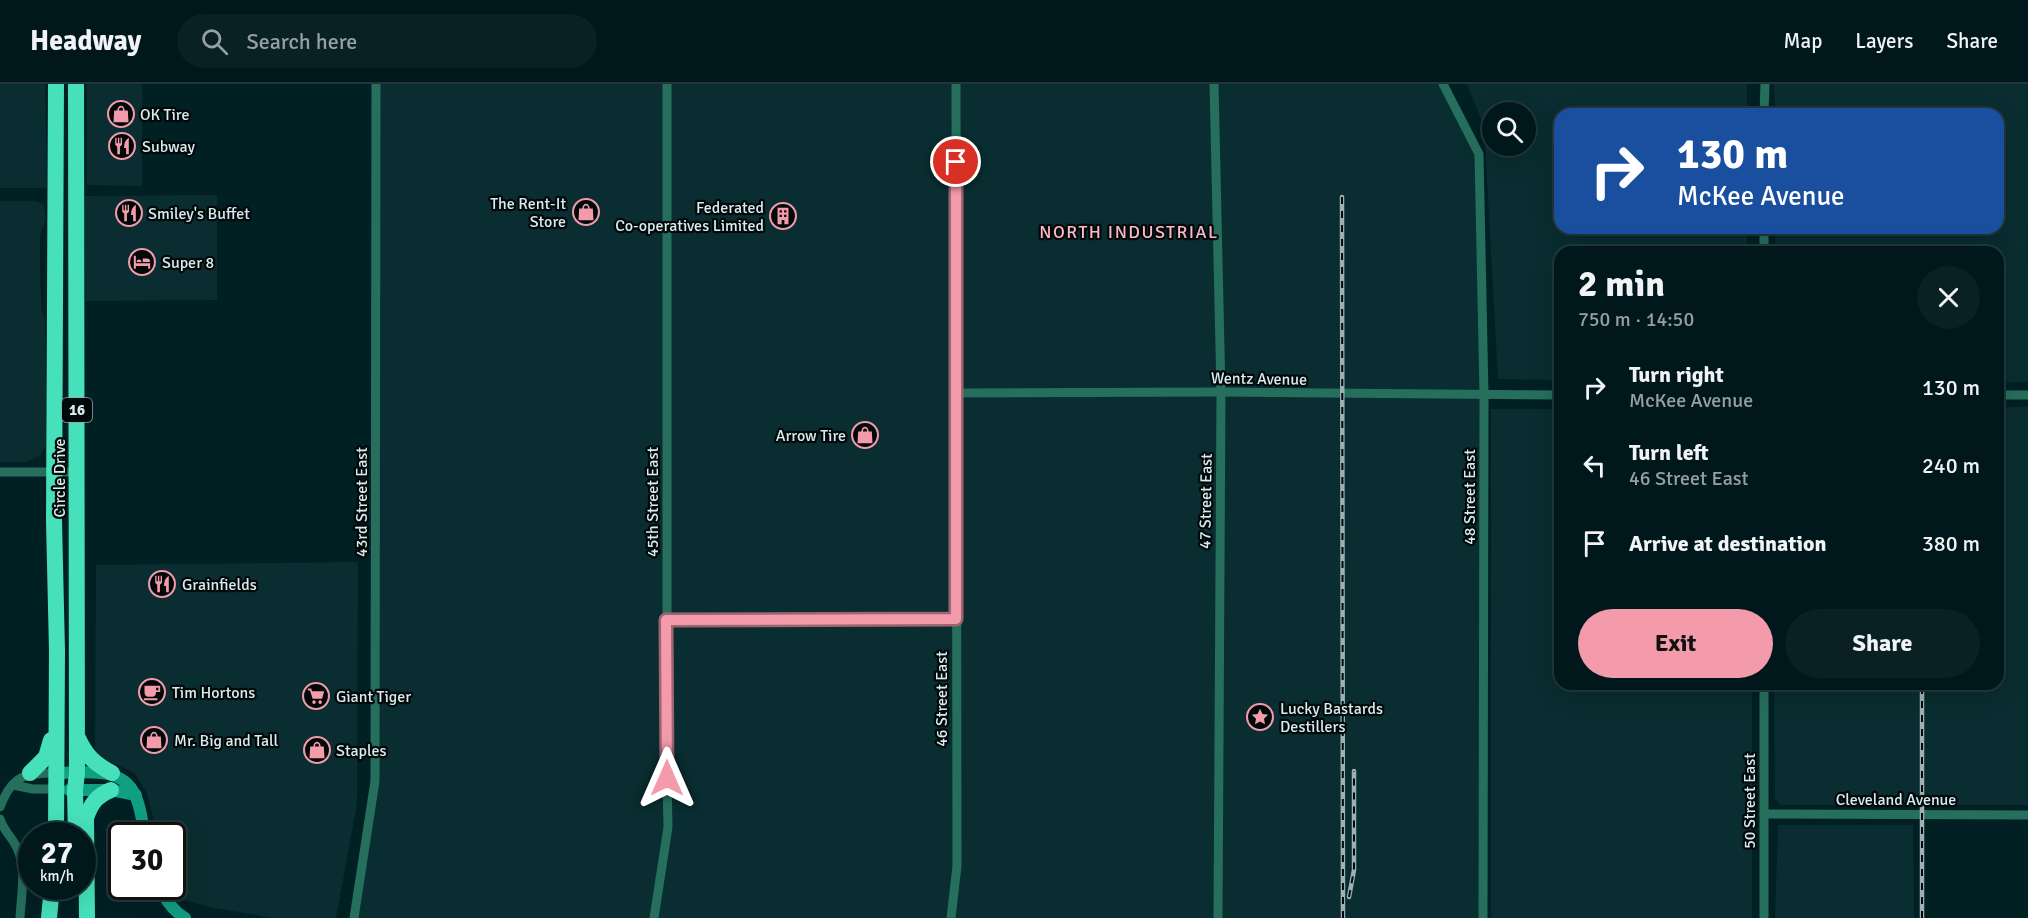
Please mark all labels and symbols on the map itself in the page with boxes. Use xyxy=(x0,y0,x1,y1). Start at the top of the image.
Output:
shop icon: OK Tire xyxy=(106,99,136,129)
place label: OK Tire xyxy=(140,105,189,125)
restaurant icon: Subway xyxy=(107,131,137,161)
pin xyxy=(930,136,981,187)
place label: Subway xyxy=(142,137,195,157)
place label: The Rent-It Store xyxy=(490,194,566,232)
shop icon: The Rent-It Store xyxy=(571,197,601,227)
restaurant icon: Smiley's Buffet xyxy=(114,198,144,228)
place label: Federated Co-operatives Limited xyxy=(615,198,764,236)
building icon: Federated Co-operatives Limited xyxy=(768,201,798,231)
place label: Smiley's Buffet xyxy=(148,204,250,224)
district label: NORTH INDUSTRIAL xyxy=(1039,221,1219,243)
hotel icon: Super 8 xyxy=(127,247,157,277)
place label: Super 8 xyxy=(162,253,214,273)
street label: Wentz Avenue xyxy=(1211,368,1307,390)
road number: 16 xyxy=(62,398,92,422)
shop icon: Arrow Tire xyxy=(850,420,880,450)
place label: Arrow Tire xyxy=(776,426,846,446)
street label: Circle Drive xyxy=(50,439,70,517)
street label: 43rd Street East xyxy=(352,447,372,557)
street label: 45th Street East xyxy=(643,447,663,557)
street label: 48 Street East xyxy=(1460,449,1480,545)
street label: 47 Street East xyxy=(1195,453,1217,549)
restaurant icon: Grainfields xyxy=(147,569,177,599)
place label: Grainfields xyxy=(182,575,257,595)
street label: 46 Street East xyxy=(932,651,952,747)
cafe icon: Tim Hortons xyxy=(137,677,167,707)
supermarket icon: Giant Tiger xyxy=(301,681,331,711)
place label: Tim Hortons xyxy=(172,683,255,703)
place label: Giant Tiger xyxy=(336,687,411,707)
place label: Lucky Bastards Destillers xyxy=(1280,699,1383,737)
place icon: Lucky Bastards Destillers xyxy=(1245,702,1275,732)
shop icon: Mr. Big and Tall xyxy=(139,725,169,755)
place label: Mr. Big and Tall xyxy=(174,731,279,751)
shop icon: Staples xyxy=(302,735,332,765)
place label: Staples xyxy=(336,741,387,761)
position arrow xyxy=(635,746,699,810)
street label: 50 Street East xyxy=(1740,753,1760,849)
street label: Cleveland Avenue xyxy=(1836,790,1956,810)
speed limit sign: 30 xyxy=(108,822,186,900)

